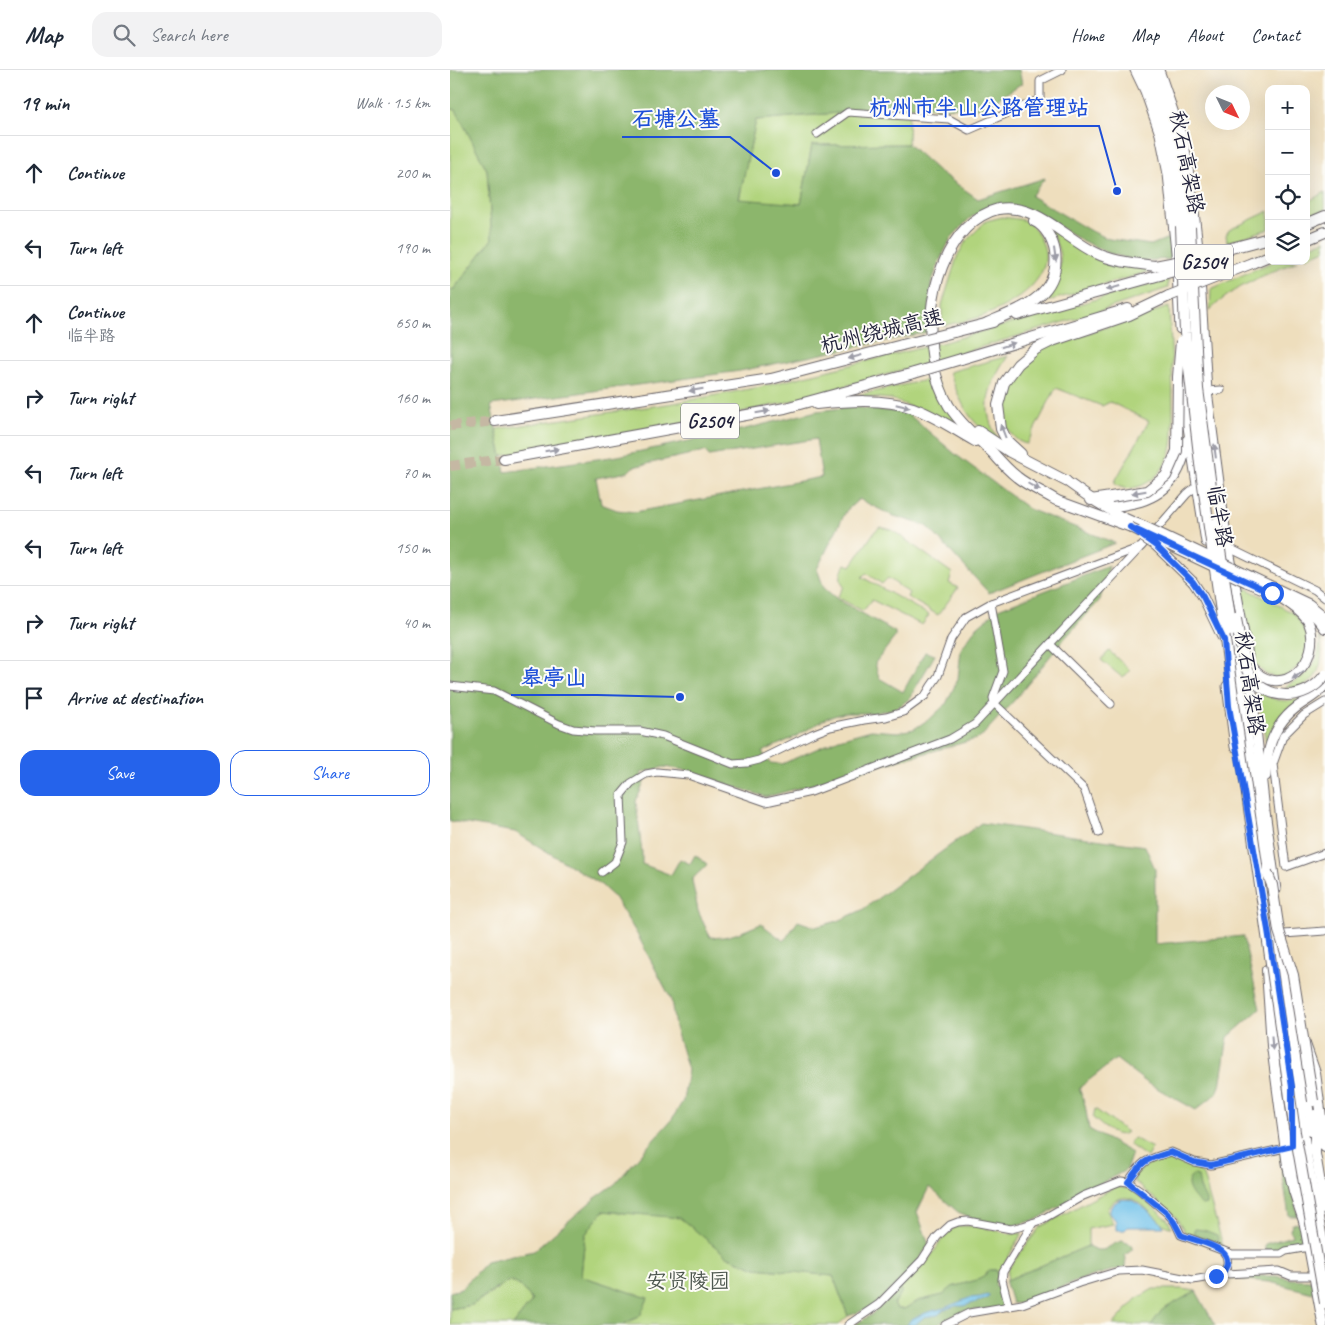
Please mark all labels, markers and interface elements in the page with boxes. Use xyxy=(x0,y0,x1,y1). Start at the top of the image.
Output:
search box xyxy=(92,12,442,57)
text: Map xyxy=(25,20,62,50)
icon: search xyxy=(110,21,138,49)
text: Search here xyxy=(150,23,228,47)
text: Home xyxy=(1071,24,1104,46)
text: Map xyxy=(1132,24,1159,46)
text: About xyxy=(1187,24,1223,46)
text: Contact xyxy=(1251,24,1300,46)
north arrow xyxy=(1205,85,1250,130)
map controls xyxy=(1265,85,1310,265)
button: + xyxy=(1265,85,1310,130)
callout: 杭州市半山公路管理站 xyxy=(859,89,1099,126)
text: 19 min xyxy=(20,90,69,116)
text: Walk · 1.5 km xyxy=(355,93,430,113)
text: 杭州市半山公路管理站 xyxy=(869,94,1089,122)
callout: 石塘公墓 xyxy=(622,100,730,137)
text: 石塘公墓 xyxy=(632,105,720,133)
street label: 秋石高架路 xyxy=(1164,108,1210,216)
button: − xyxy=(1265,130,1310,175)
icon: ahead xyxy=(20,159,48,187)
text: Continue xyxy=(67,161,124,185)
text: 200 m xyxy=(396,163,430,183)
button: locate xyxy=(1265,175,1310,220)
button: layers xyxy=(1265,220,1310,265)
icon: left xyxy=(20,234,48,262)
text: Turn left xyxy=(67,236,122,260)
text: 190 m xyxy=(396,238,430,258)
road number: G2504 xyxy=(1175,244,1233,280)
one-way arrow xyxy=(1051,247,1059,263)
one-way arrow xyxy=(1106,285,1121,293)
text: Continue xyxy=(67,300,124,324)
street label: 杭州绕城高速 xyxy=(818,303,946,359)
icon: ahead xyxy=(20,309,48,337)
text: 650 m xyxy=(396,313,430,333)
text: 临半路 xyxy=(67,326,115,346)
one-way arrow xyxy=(1001,341,1016,349)
one-way arrow xyxy=(848,353,863,361)
icon: right xyxy=(20,384,48,412)
text: Turn right xyxy=(67,386,134,410)
one-way arrow xyxy=(688,387,704,395)
text: 160 m xyxy=(396,388,430,408)
one-way arrow xyxy=(896,402,911,410)
road number: G2504 xyxy=(681,404,739,438)
one-way arrow xyxy=(756,407,772,415)
one-way arrow xyxy=(999,423,1007,438)
one-way arrow xyxy=(1211,443,1219,459)
one-way arrow xyxy=(544,446,560,454)
icon: left xyxy=(20,459,48,487)
text: Turn left xyxy=(67,461,122,485)
text: 70 m xyxy=(403,463,430,483)
one-way arrow xyxy=(1027,482,1040,491)
street label: 临半路 xyxy=(1202,483,1238,549)
one-way arrow xyxy=(1130,489,1146,497)
icon: left xyxy=(20,534,48,562)
text: Turn left xyxy=(67,536,122,560)
text: 150 m xyxy=(396,538,430,558)
route start xyxy=(1261,582,1284,605)
icon: right xyxy=(20,609,48,637)
text: Turn right xyxy=(67,611,134,635)
text: 40 m xyxy=(403,613,430,633)
street label: 秋石高架路 xyxy=(1230,629,1270,737)
callout: 皋亭山 xyxy=(511,658,597,695)
text: 皋亭山 xyxy=(521,664,587,692)
one-way arrow xyxy=(1291,670,1305,680)
icon: arrive xyxy=(20,684,48,712)
text: Arrive at destination xyxy=(67,686,203,710)
button: Save xyxy=(20,750,220,796)
button: Share xyxy=(230,750,430,796)
one-way arrow xyxy=(1269,1035,1277,1051)
route end xyxy=(1205,1265,1228,1288)
park label: 安贤陵园 xyxy=(646,1268,730,1294)

